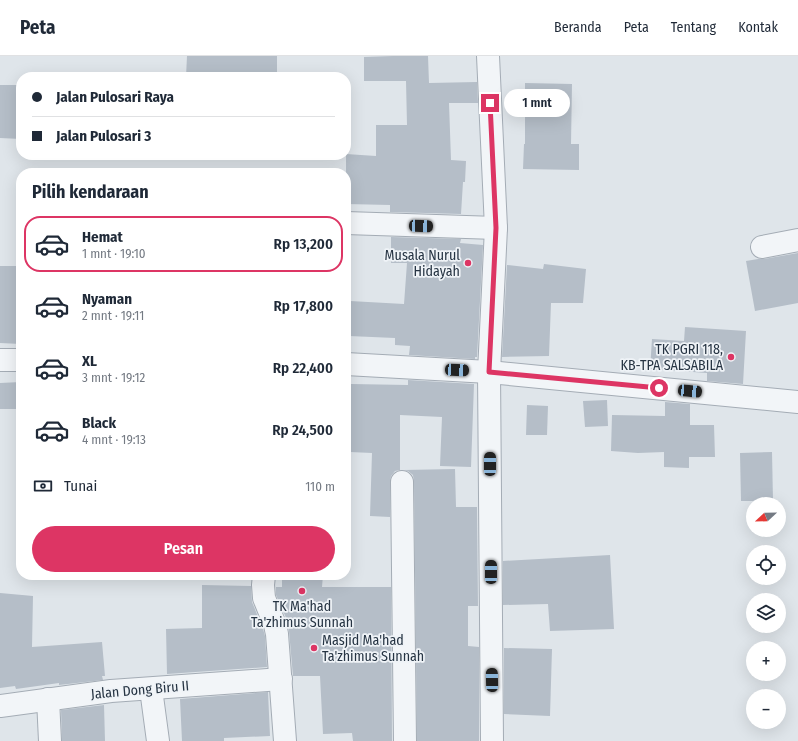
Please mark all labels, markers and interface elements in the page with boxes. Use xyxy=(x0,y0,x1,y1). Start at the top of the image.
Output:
text: Peta xyxy=(20,16,55,39)
text: Beranda xyxy=(554,19,602,36)
text: Peta xyxy=(624,19,649,36)
text: Tentang xyxy=(671,19,716,36)
text: Kontak xyxy=(738,19,778,36)
text: Jalan Pulosari Raya xyxy=(56,88,174,106)
callout: 1 mnt xyxy=(504,89,570,117)
route end xyxy=(481,94,499,112)
text: 1 mnt xyxy=(522,95,552,110)
text: Jalan Pulosari 3 xyxy=(56,127,151,145)
text: Pilih kendaraan xyxy=(32,181,149,203)
car xyxy=(409,220,433,232)
icon: car xyxy=(34,226,70,262)
text: Hemat xyxy=(82,228,123,246)
text: Rp 13,200 xyxy=(274,235,333,253)
text: 1 mnt · 19:10 xyxy=(82,246,146,261)
place label: Musala Nurul Hidayah xyxy=(385,247,460,280)
marker: Musala Nurul Hidayah xyxy=(463,258,473,268)
icon: car xyxy=(34,288,70,324)
text: Nyaman xyxy=(82,290,132,308)
text: Rp 17,800 xyxy=(273,297,333,315)
text: 2 mnt · 19:11 xyxy=(82,308,144,323)
place label: TK PGRI 118, KB-TPA SALSABILA xyxy=(620,341,724,374)
icon: car xyxy=(34,350,70,386)
text: XL xyxy=(82,352,97,370)
marker: TK PGRI 118, KB-TPA SALSABILA xyxy=(726,352,736,362)
text: Rp 22,400 xyxy=(273,359,333,377)
car xyxy=(445,363,469,377)
text: 3 mnt · 19:12 xyxy=(82,370,145,385)
route start xyxy=(650,379,668,397)
car xyxy=(678,384,702,398)
icon: car xyxy=(34,412,70,448)
text: Black xyxy=(82,414,116,432)
text: Rp 24,500 xyxy=(272,421,333,439)
text: 4 mnt · 19:13 xyxy=(82,432,146,447)
car xyxy=(484,452,496,476)
icon: cash xyxy=(32,475,54,497)
text: Tunai xyxy=(64,477,97,495)
text: 110 m xyxy=(305,479,335,494)
north arrow xyxy=(746,497,786,537)
map controls xyxy=(746,497,786,729)
button: Pesan xyxy=(32,526,335,572)
button: locate xyxy=(746,545,786,585)
car xyxy=(485,560,497,584)
marker: TK Ma'had Ta'zhimus Sunnah xyxy=(297,586,307,596)
button: layers xyxy=(746,593,786,633)
place label: TK Ma'had Ta'zhimus Sunnah xyxy=(251,598,353,631)
place label: Masjid Ma'had Ta'zhimus Sunnah xyxy=(322,632,424,665)
button: + xyxy=(746,641,786,681)
marker: Masjid Ma'had Ta'zhimus Sunnah xyxy=(309,643,319,653)
car xyxy=(486,668,498,692)
street label: Jalan Dong Biru II xyxy=(90,677,190,703)
button: − xyxy=(746,689,786,729)

